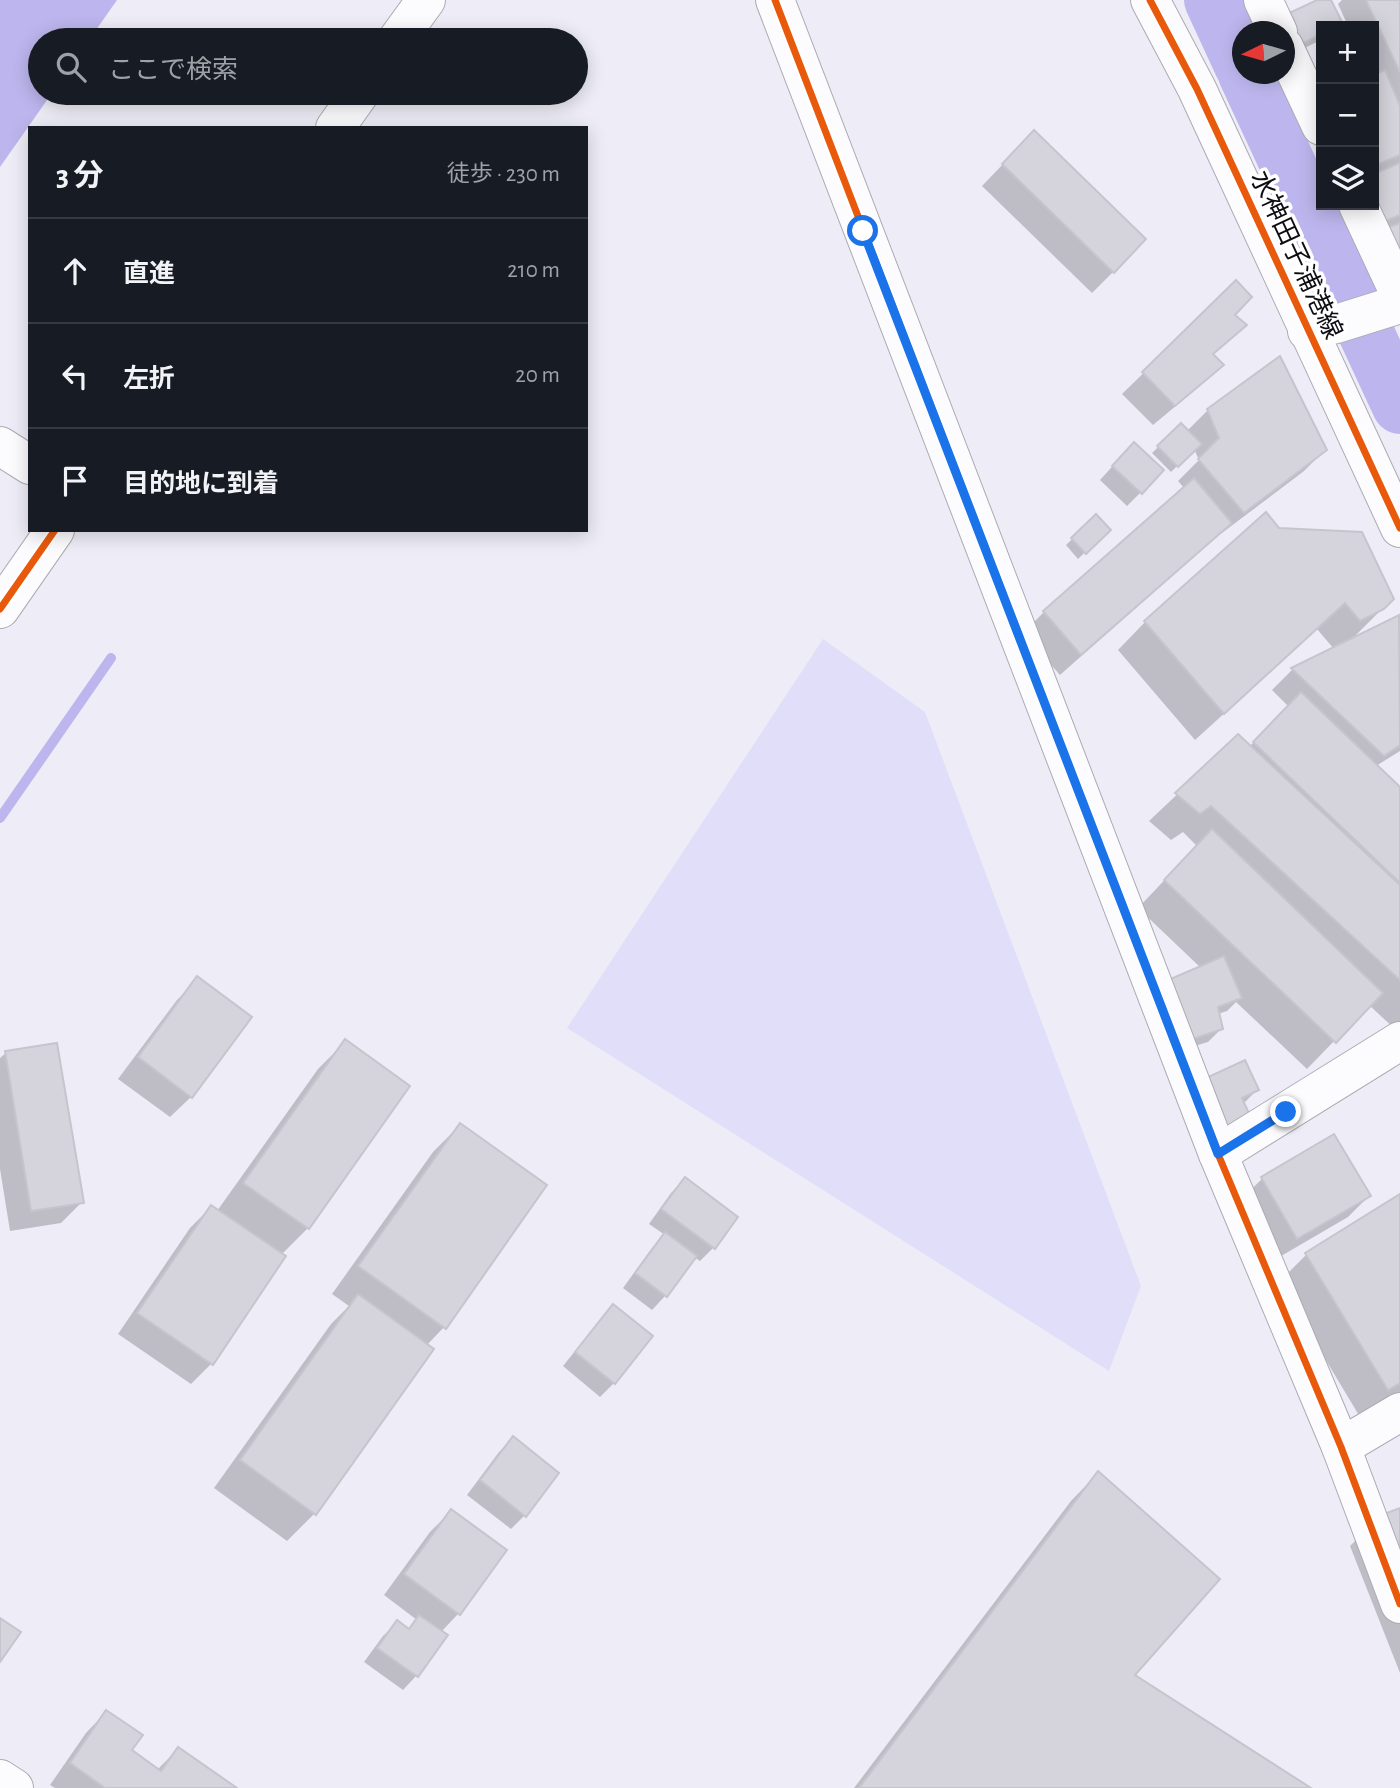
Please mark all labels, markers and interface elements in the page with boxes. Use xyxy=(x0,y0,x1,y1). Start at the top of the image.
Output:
north arrow xyxy=(1232,21,1295,84)
map controls xyxy=(1316,21,1379,210)
button: + xyxy=(1316,21,1379,84)
search box xyxy=(28,28,588,105)
icon: search xyxy=(52,48,90,86)
text: ここで検索 xyxy=(108,57,238,83)
button: − xyxy=(1316,84,1379,147)
button: layers xyxy=(1316,147,1379,210)
text: 3 分 xyxy=(56,161,103,191)
text: 徒歩 · 230 m xyxy=(447,163,560,186)
street label: 水神田子浦港線 xyxy=(1246,167,1347,343)
route start xyxy=(847,215,878,246)
icon: ahead xyxy=(56,252,94,290)
text: 210 m xyxy=(507,259,560,282)
text: 直進 xyxy=(123,261,175,287)
icon: left xyxy=(56,357,94,395)
text: 20 m xyxy=(515,364,560,387)
text: 左折 xyxy=(123,366,175,392)
icon: arrive xyxy=(56,462,94,500)
text: 目的地に到着 xyxy=(123,471,279,497)
route end xyxy=(1270,1096,1301,1127)

